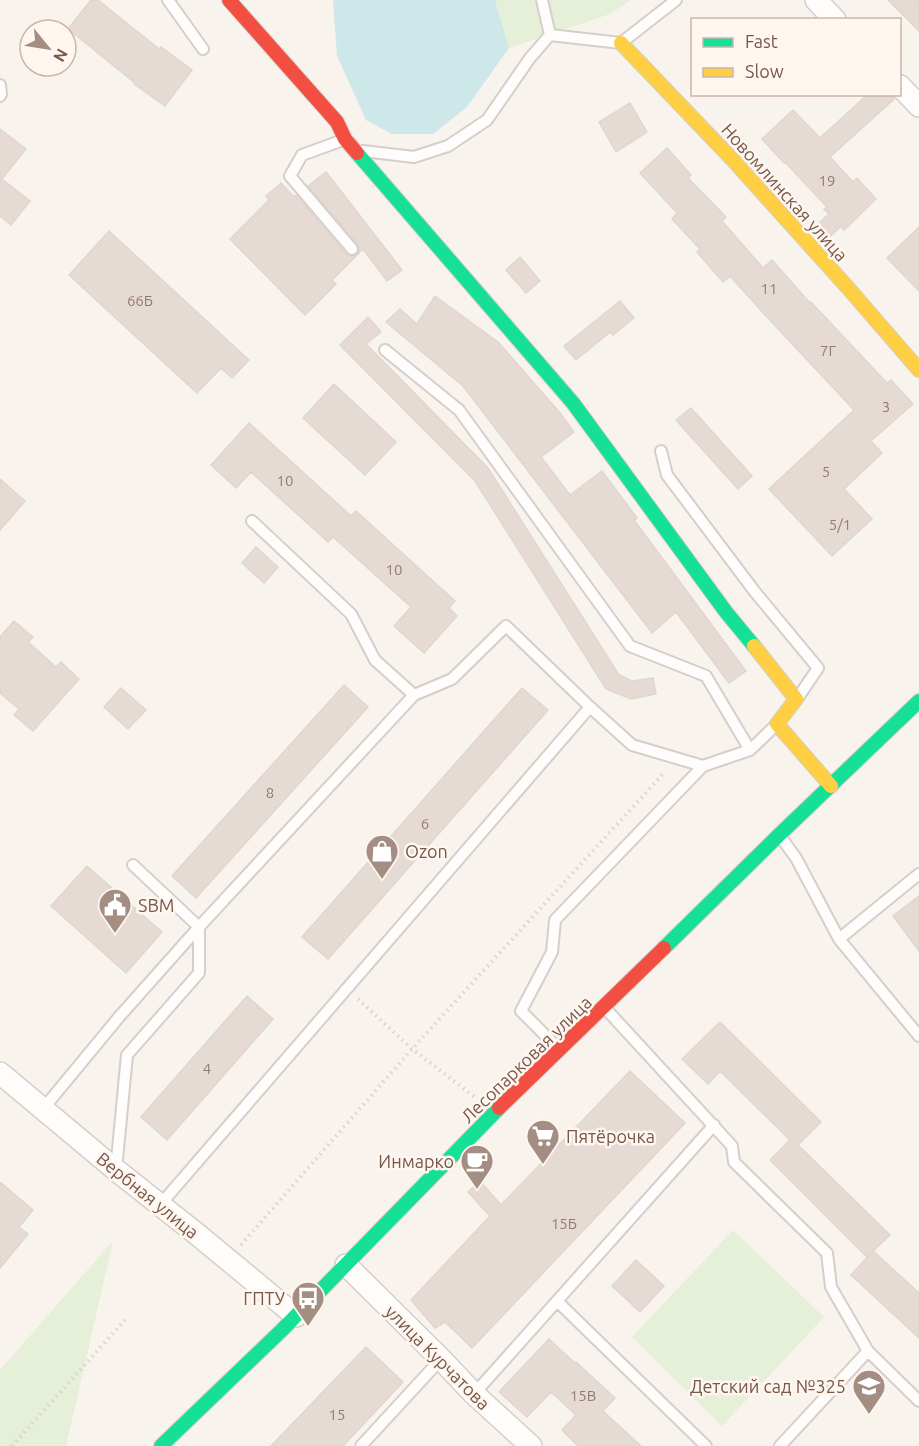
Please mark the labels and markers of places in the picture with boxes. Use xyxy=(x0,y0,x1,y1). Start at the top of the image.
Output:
shop icon: Ozon xyxy=(364,833,400,880)
place label: Ozon xyxy=(405,841,448,861)
public building icon: SBM xyxy=(97,887,133,934)
place label: SBM xyxy=(138,895,175,915)
supermarket icon: Пятёрочка xyxy=(525,1118,561,1165)
place label: Пятёрочка xyxy=(566,1126,655,1146)
cafe icon: Инмарко xyxy=(459,1143,495,1190)
place label: Инмарко xyxy=(378,1151,454,1171)
bus stop icon: ГПТУ xyxy=(290,1280,326,1327)
place label: ГПТУ xyxy=(243,1288,285,1308)
school or university icon: Детский сад №325 xyxy=(851,1368,887,1415)
place label: Детский сад №325 xyxy=(690,1376,846,1396)

